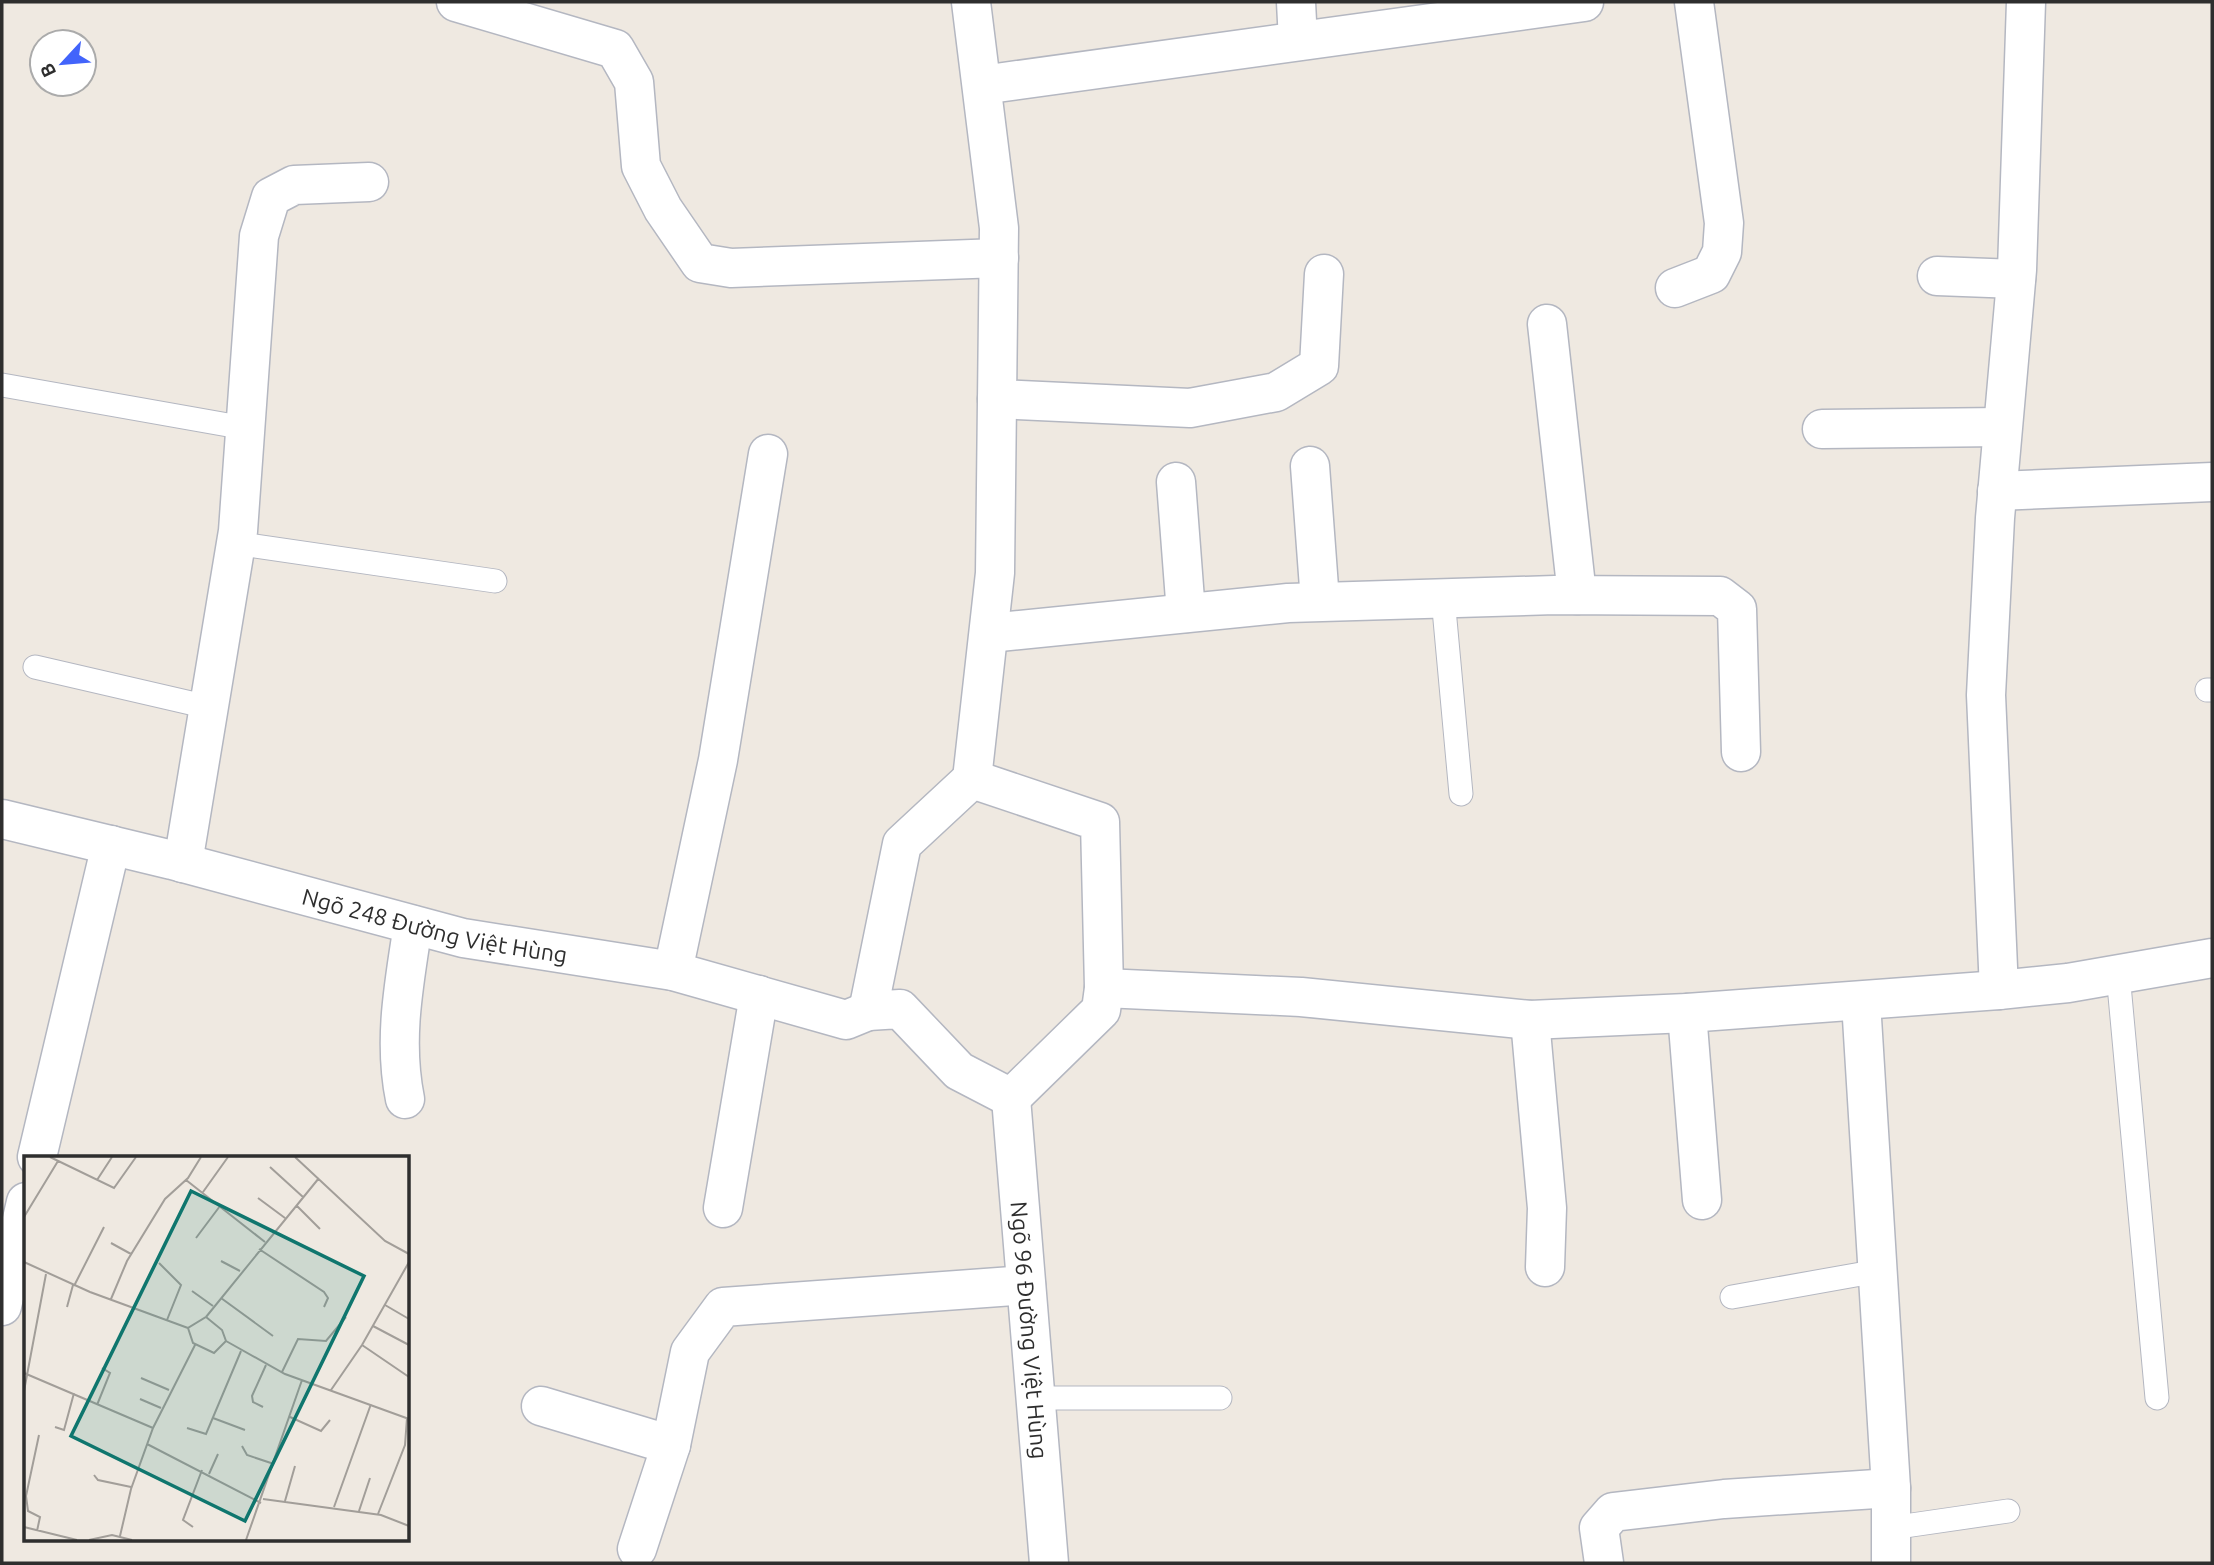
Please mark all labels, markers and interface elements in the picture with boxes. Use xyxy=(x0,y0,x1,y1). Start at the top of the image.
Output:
north arrow xyxy=(28,28,98,98)
text: B xyxy=(35,60,60,81)
street label: Ngõ 248 Đường Việt Hùng xyxy=(300,883,569,967)
inset map xyxy=(24,1156,410,1540)
street label: Ngõ 96 Đường Việt Hùng xyxy=(1007,1200,1053,1460)

